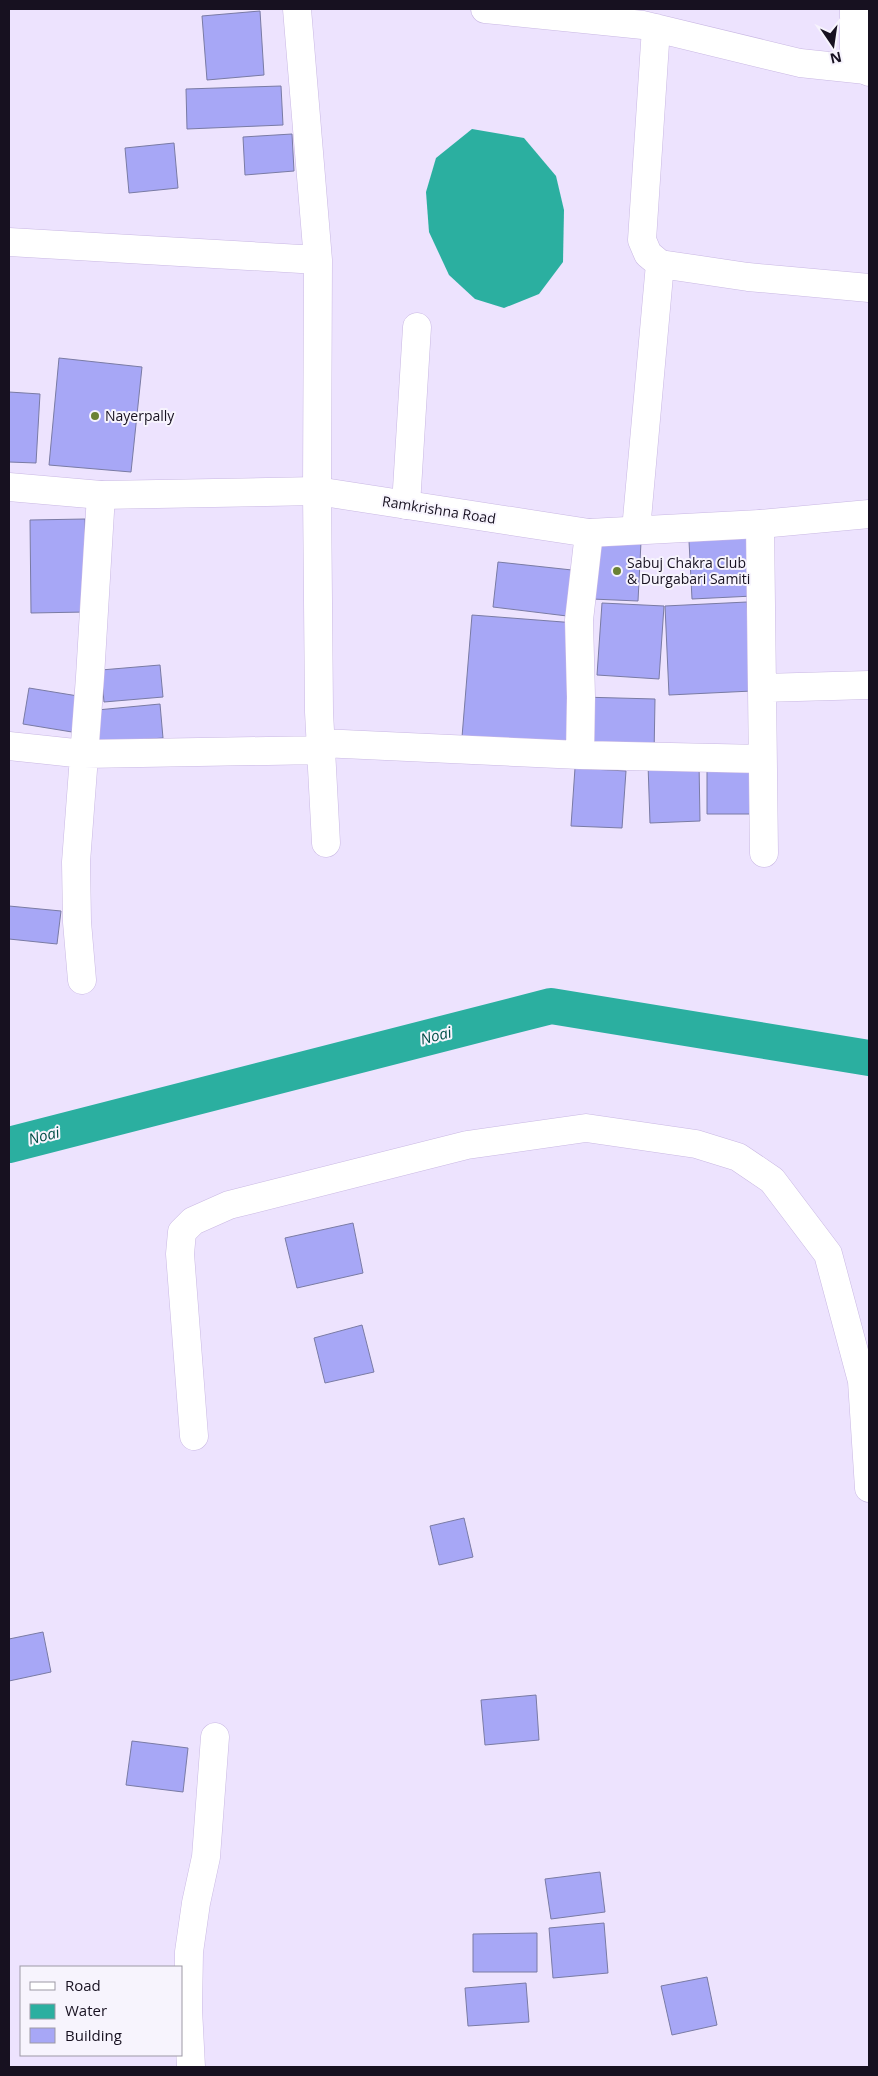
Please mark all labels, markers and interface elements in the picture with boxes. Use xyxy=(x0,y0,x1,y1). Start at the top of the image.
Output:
north arrow xyxy=(808,20,858,70)
text: N xyxy=(828,48,844,69)
place label: Nayerpally xyxy=(105,406,175,425)
marker: Nayerpally xyxy=(89,410,101,422)
street label: Ramkrishna Road xyxy=(381,491,497,528)
place label: Sabuj Chakra Club & Durgabari Samiti xyxy=(627,553,750,588)
marker: Sabuj Chakra Club & Durgabari Samiti xyxy=(611,565,623,577)
water label: Noai xyxy=(418,1021,454,1049)
water label: Noai xyxy=(26,1121,62,1149)
legend xyxy=(20,1966,182,2056)
text: Road xyxy=(65,1975,101,1995)
text: Water xyxy=(65,2000,107,2020)
text: Building xyxy=(65,2025,122,2045)

